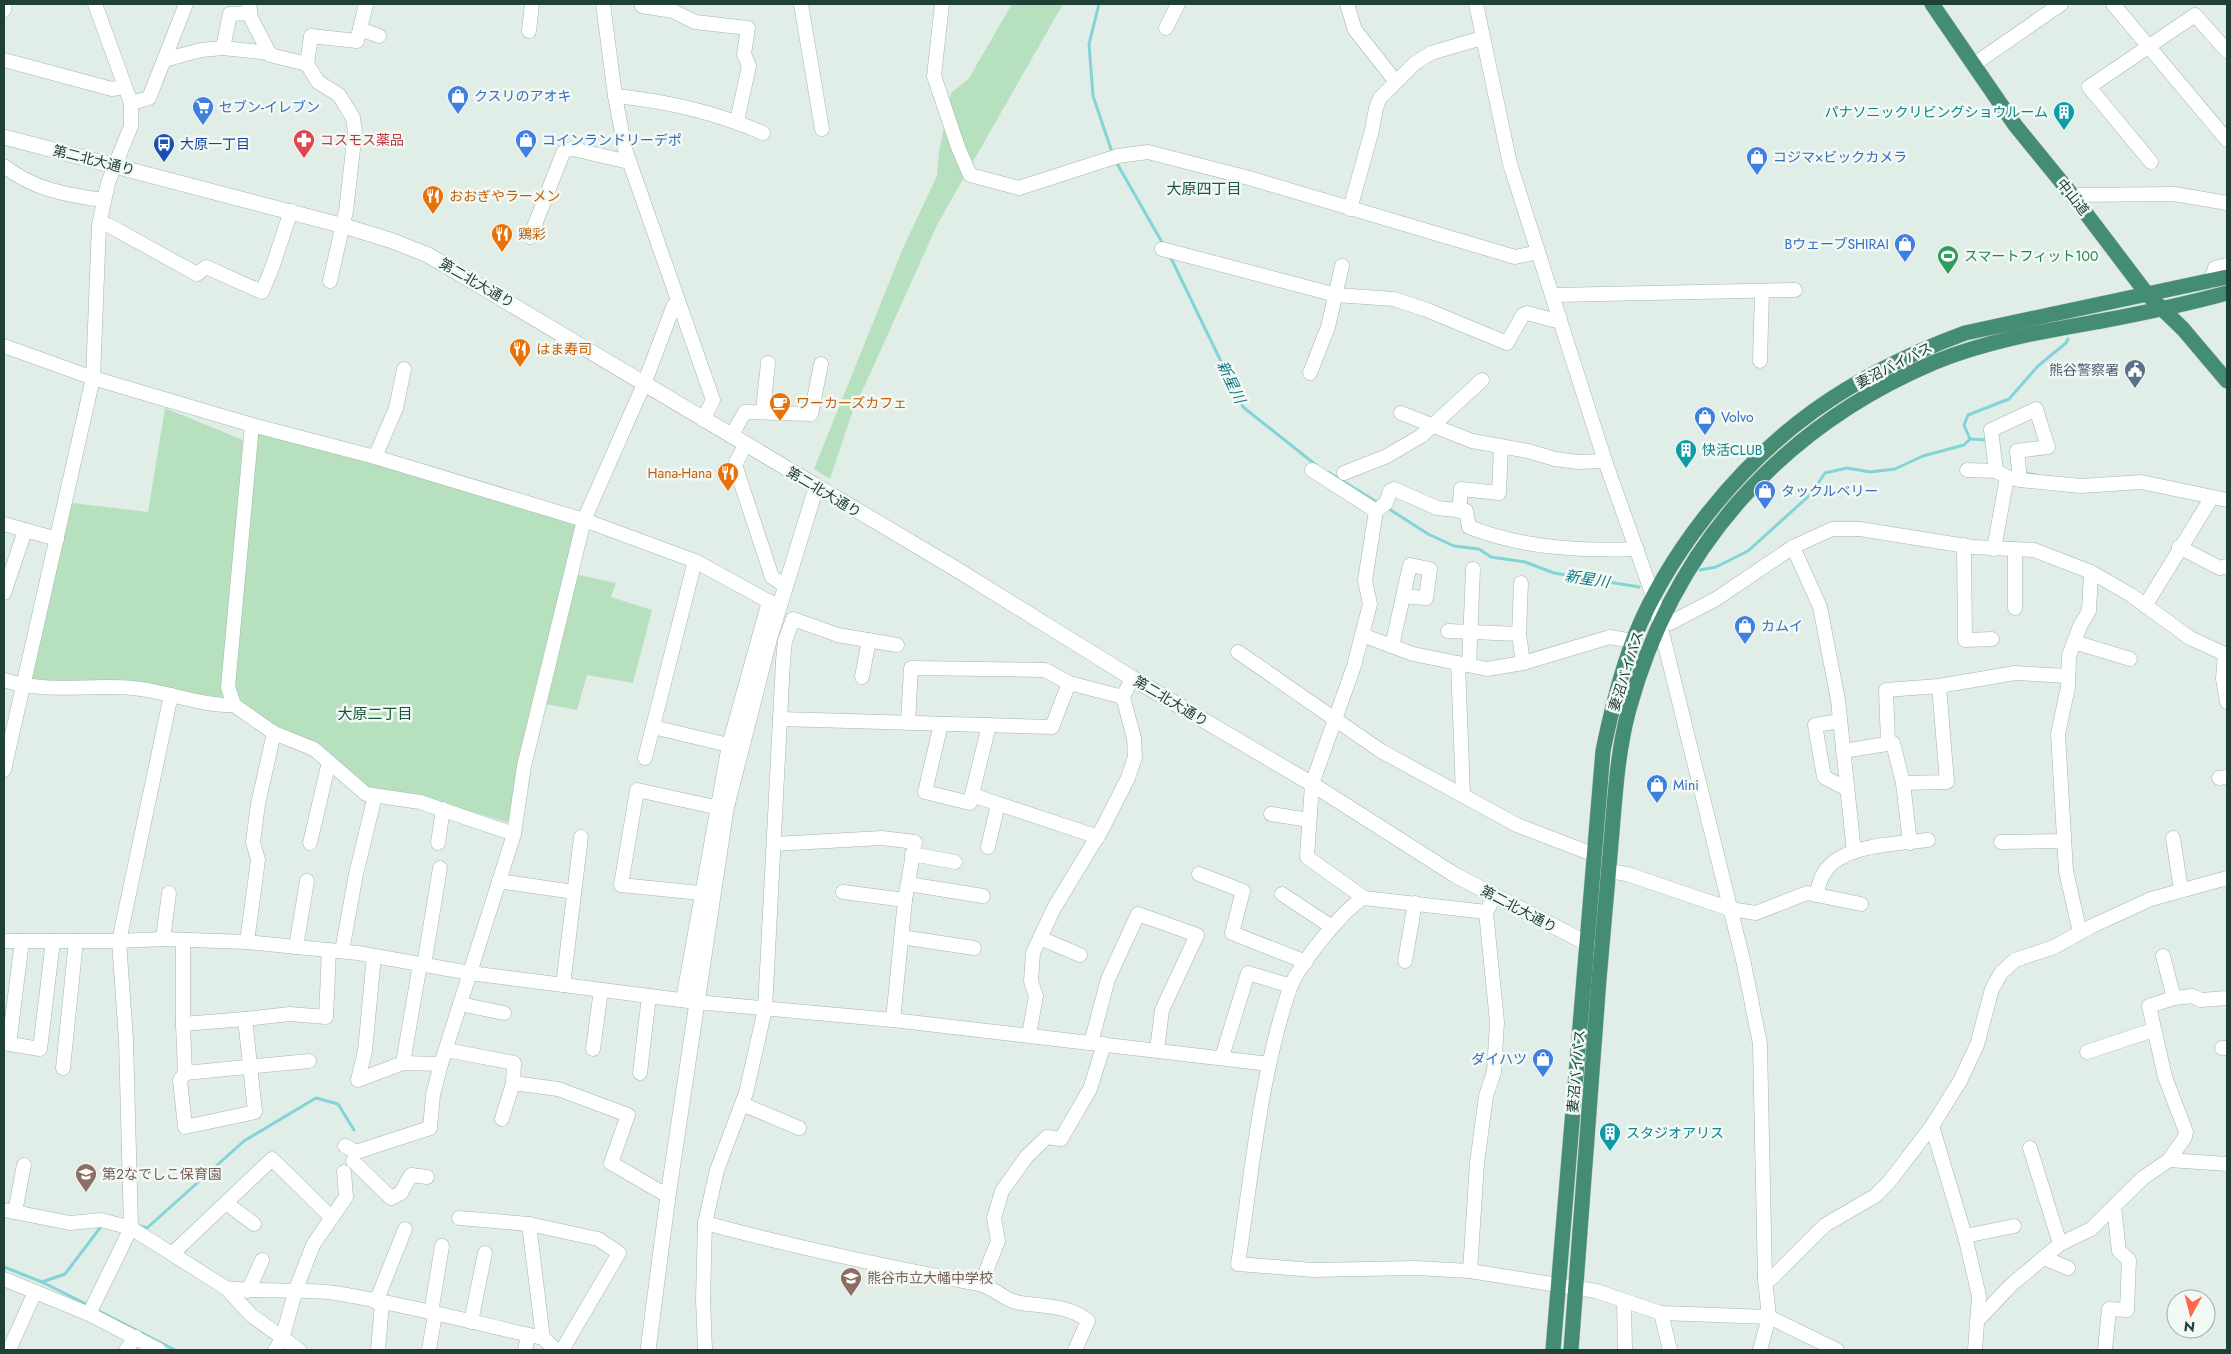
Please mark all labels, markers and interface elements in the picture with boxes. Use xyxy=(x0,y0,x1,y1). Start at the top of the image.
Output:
shop icon: クスリのアオキ xyxy=(446,84,470,115)
place label: クスリのアオキ xyxy=(474,86,572,106)
supermarket icon: セブン-イレブン xyxy=(191,95,215,126)
place label: セブン-イレブン xyxy=(219,97,320,117)
building icon: パナソニックリビングショウルーム xyxy=(2052,100,2076,131)
place label: パナソニックリビングショウルーム xyxy=(1824,102,2048,122)
pharmacy icon: コスモス薬品 xyxy=(292,128,316,159)
shop icon: コインランドリーデポ xyxy=(514,128,538,159)
place label: コスモス薬品 xyxy=(320,130,404,150)
place label: コインランドリーデポ xyxy=(542,130,682,150)
bus stop icon: 大原一丁目 xyxy=(152,132,176,163)
place label: 大原一丁目 xyxy=(180,134,250,154)
street label: 第二北大通り xyxy=(51,140,137,180)
shop icon: コジマ×ビックカメラ xyxy=(1745,145,1769,176)
place label: コジマ×ビックカメラ xyxy=(1773,147,1907,167)
street label: 中山道 xyxy=(2052,174,2094,220)
district label: 大原四丁目 xyxy=(1166,178,1242,200)
restaurant icon: おおぎやラーメン xyxy=(421,184,445,215)
place label: おおぎやラーメン xyxy=(449,186,560,206)
restaurant icon: 鶏彩 xyxy=(490,222,514,253)
place label: 鶏彩 xyxy=(518,224,546,244)
shop icon: BウェーブSHIRAI xyxy=(1893,232,1917,263)
place label: BウェーブSHIRAI xyxy=(1784,234,1889,254)
sports icon: スマートフィット100 xyxy=(1936,244,1960,275)
place label: スマートフィット100 xyxy=(1964,246,2098,266)
street label: 第二北大通り xyxy=(436,253,518,313)
restaurant icon: はま寿司 xyxy=(508,337,532,368)
street label: 妻沼バイパス xyxy=(1852,337,1936,393)
place label: はま寿司 xyxy=(536,339,592,359)
water label: 新星川 xyxy=(1211,357,1252,409)
public building icon: 熊谷警察署 xyxy=(2123,358,2147,389)
place label: 熊谷警察署 xyxy=(2049,360,2119,380)
cafe icon: ワーカーズカフェ xyxy=(768,391,792,422)
place label: ワーカーズカフェ xyxy=(796,393,907,413)
shop icon: Volvo xyxy=(1693,405,1717,436)
place label: Volvo xyxy=(1721,407,1754,427)
building icon: 快活CLUB xyxy=(1674,438,1698,469)
place label: 快活CLUB xyxy=(1702,440,1763,460)
restaurant icon: Hana-Hana xyxy=(716,461,740,492)
street label: 第二北大通り xyxy=(783,462,865,522)
place label: Hana-Hana xyxy=(647,463,712,483)
shop icon: タックルベリー xyxy=(1753,479,1777,510)
place label: タックルベリー xyxy=(1781,481,1879,501)
water label: 新星川 xyxy=(1563,565,1613,594)
shop icon: カムイ xyxy=(1733,614,1757,645)
place label: カムイ xyxy=(1761,616,1803,636)
street label: 妻沼バイパス xyxy=(1604,628,1648,714)
street label: 第二北大通り xyxy=(1130,671,1212,731)
district label: 大原二丁目 xyxy=(337,703,413,725)
shop icon: Mini xyxy=(1645,773,1669,804)
place label: Mini xyxy=(1673,775,1699,795)
street label: 第二北大通り xyxy=(1477,880,1561,938)
street label: 妻沼バイパス xyxy=(1562,1028,1590,1114)
shop icon: ダイハツ xyxy=(1531,1047,1555,1078)
place label: ダイハツ xyxy=(1471,1049,1527,1069)
building icon: スタジオアリス xyxy=(1598,1121,1622,1152)
place label: スタジオアリス xyxy=(1626,1123,1724,1143)
school or university icon: 第2なでしこ保育園 xyxy=(74,1162,98,1193)
place label: 第2なでしこ保育園 xyxy=(102,1164,222,1184)
school or university icon: 熊谷市立大幡中学校 xyxy=(839,1266,863,1297)
place label: 熊谷市立大幡中学校 xyxy=(867,1268,993,1288)
north arrow xyxy=(2166,1289,2216,1339)
text: N xyxy=(2183,1316,2196,1338)

